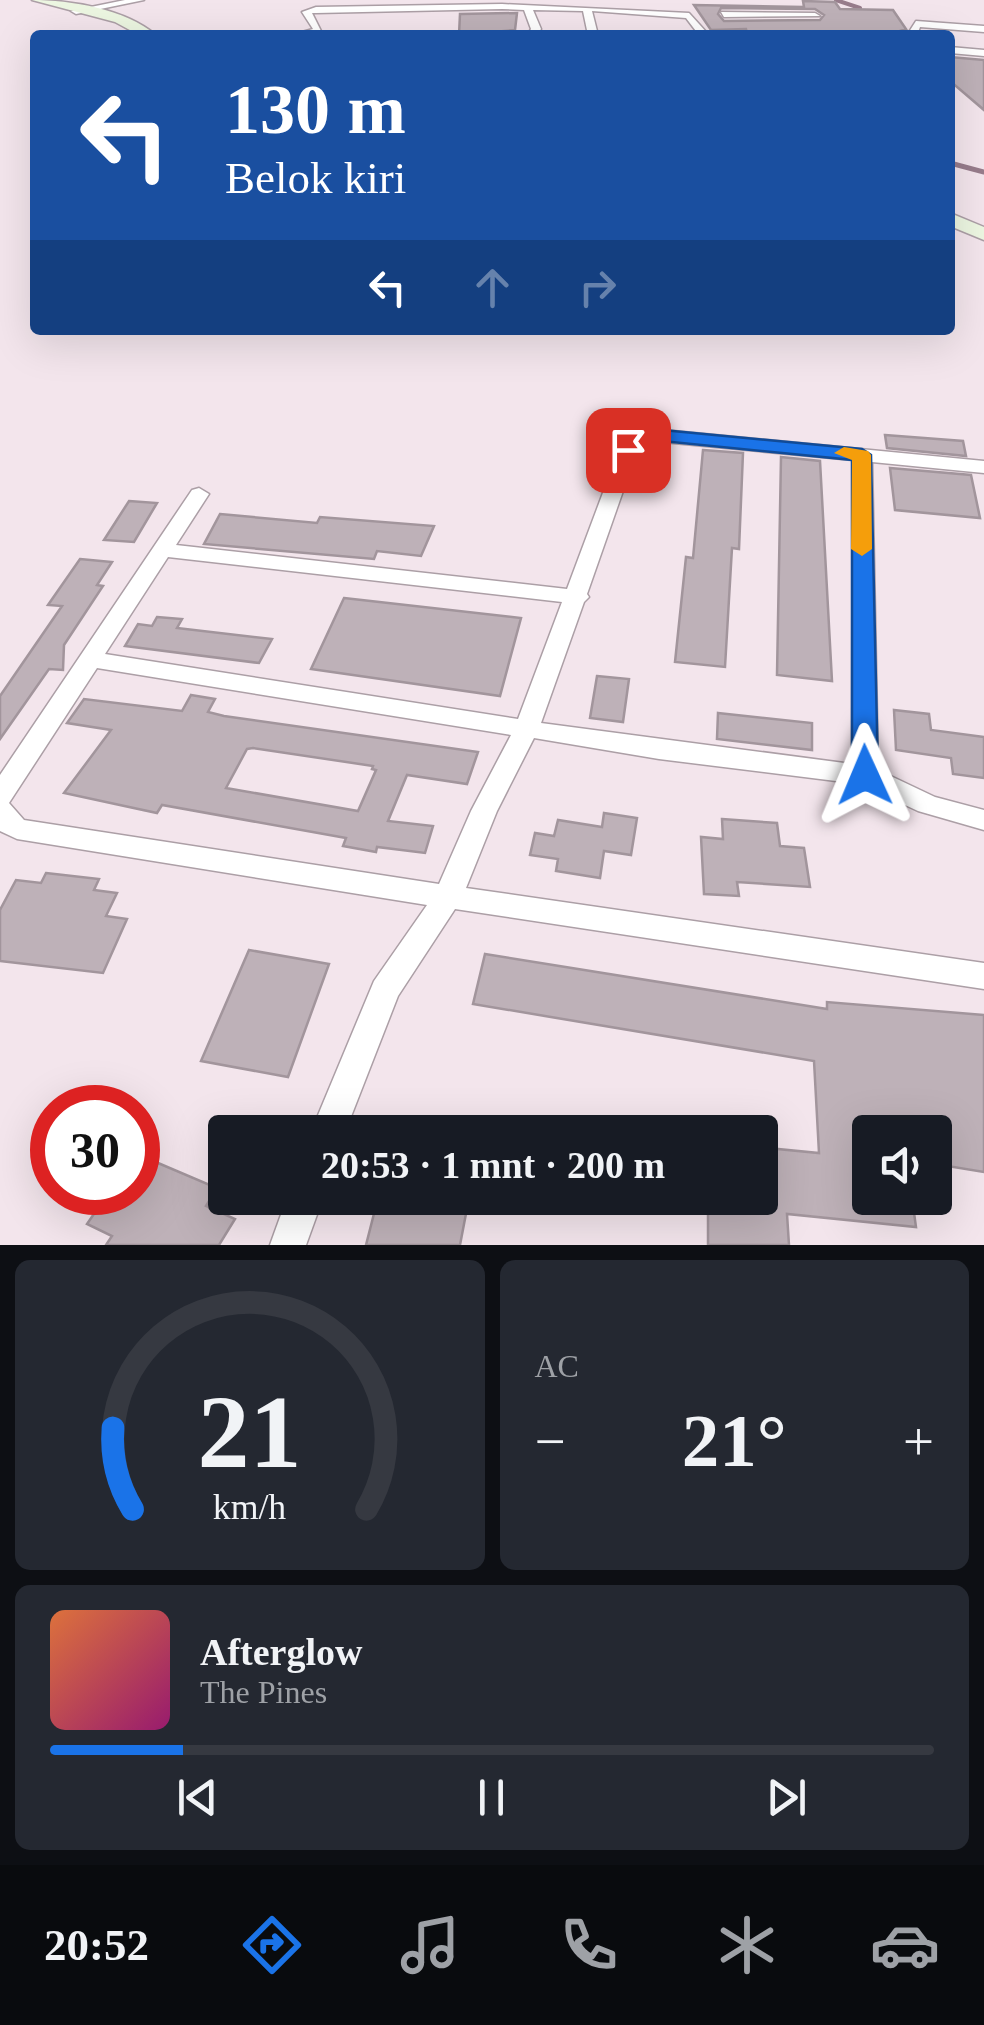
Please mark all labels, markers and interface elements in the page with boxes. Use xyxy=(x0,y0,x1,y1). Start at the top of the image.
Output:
icon: left xyxy=(60,70,190,200)
text: 130 m xyxy=(225,71,406,148)
text: Belok kiri xyxy=(225,153,406,203)
icon: left xyxy=(360,260,415,315)
icon: ahead xyxy=(465,260,520,315)
icon: right xyxy=(570,260,625,315)
pin xyxy=(586,408,671,493)
icon: arrive xyxy=(601,423,656,478)
position arrow xyxy=(813,723,917,827)
speed limit sign: 30 xyxy=(30,1085,160,1215)
map controls xyxy=(852,1115,952,1215)
button: sound xyxy=(852,1115,952,1215)
text: 20:53 · 1 mnt · 200 m xyxy=(321,1144,665,1186)
text: AC xyxy=(535,1348,579,1384)
text: 21 xyxy=(198,1374,302,1489)
text: 21° xyxy=(682,1399,787,1482)
text: − xyxy=(535,1411,566,1472)
text: + xyxy=(903,1411,934,1472)
text: km/h xyxy=(213,1487,287,1527)
text: Afterglow xyxy=(200,1631,362,1673)
text: The Pines xyxy=(200,1674,327,1710)
icon: previous xyxy=(170,1770,225,1825)
icon: pause xyxy=(464,1770,519,1825)
icon: next xyxy=(759,1770,814,1825)
icon: directions xyxy=(237,1910,307,1980)
icon: music xyxy=(395,1910,465,1980)
icon: phone xyxy=(554,1910,624,1980)
icon: climate xyxy=(712,1910,782,1980)
icon: car xyxy=(870,1910,940,1980)
text: 20:52 xyxy=(44,1920,149,1970)

